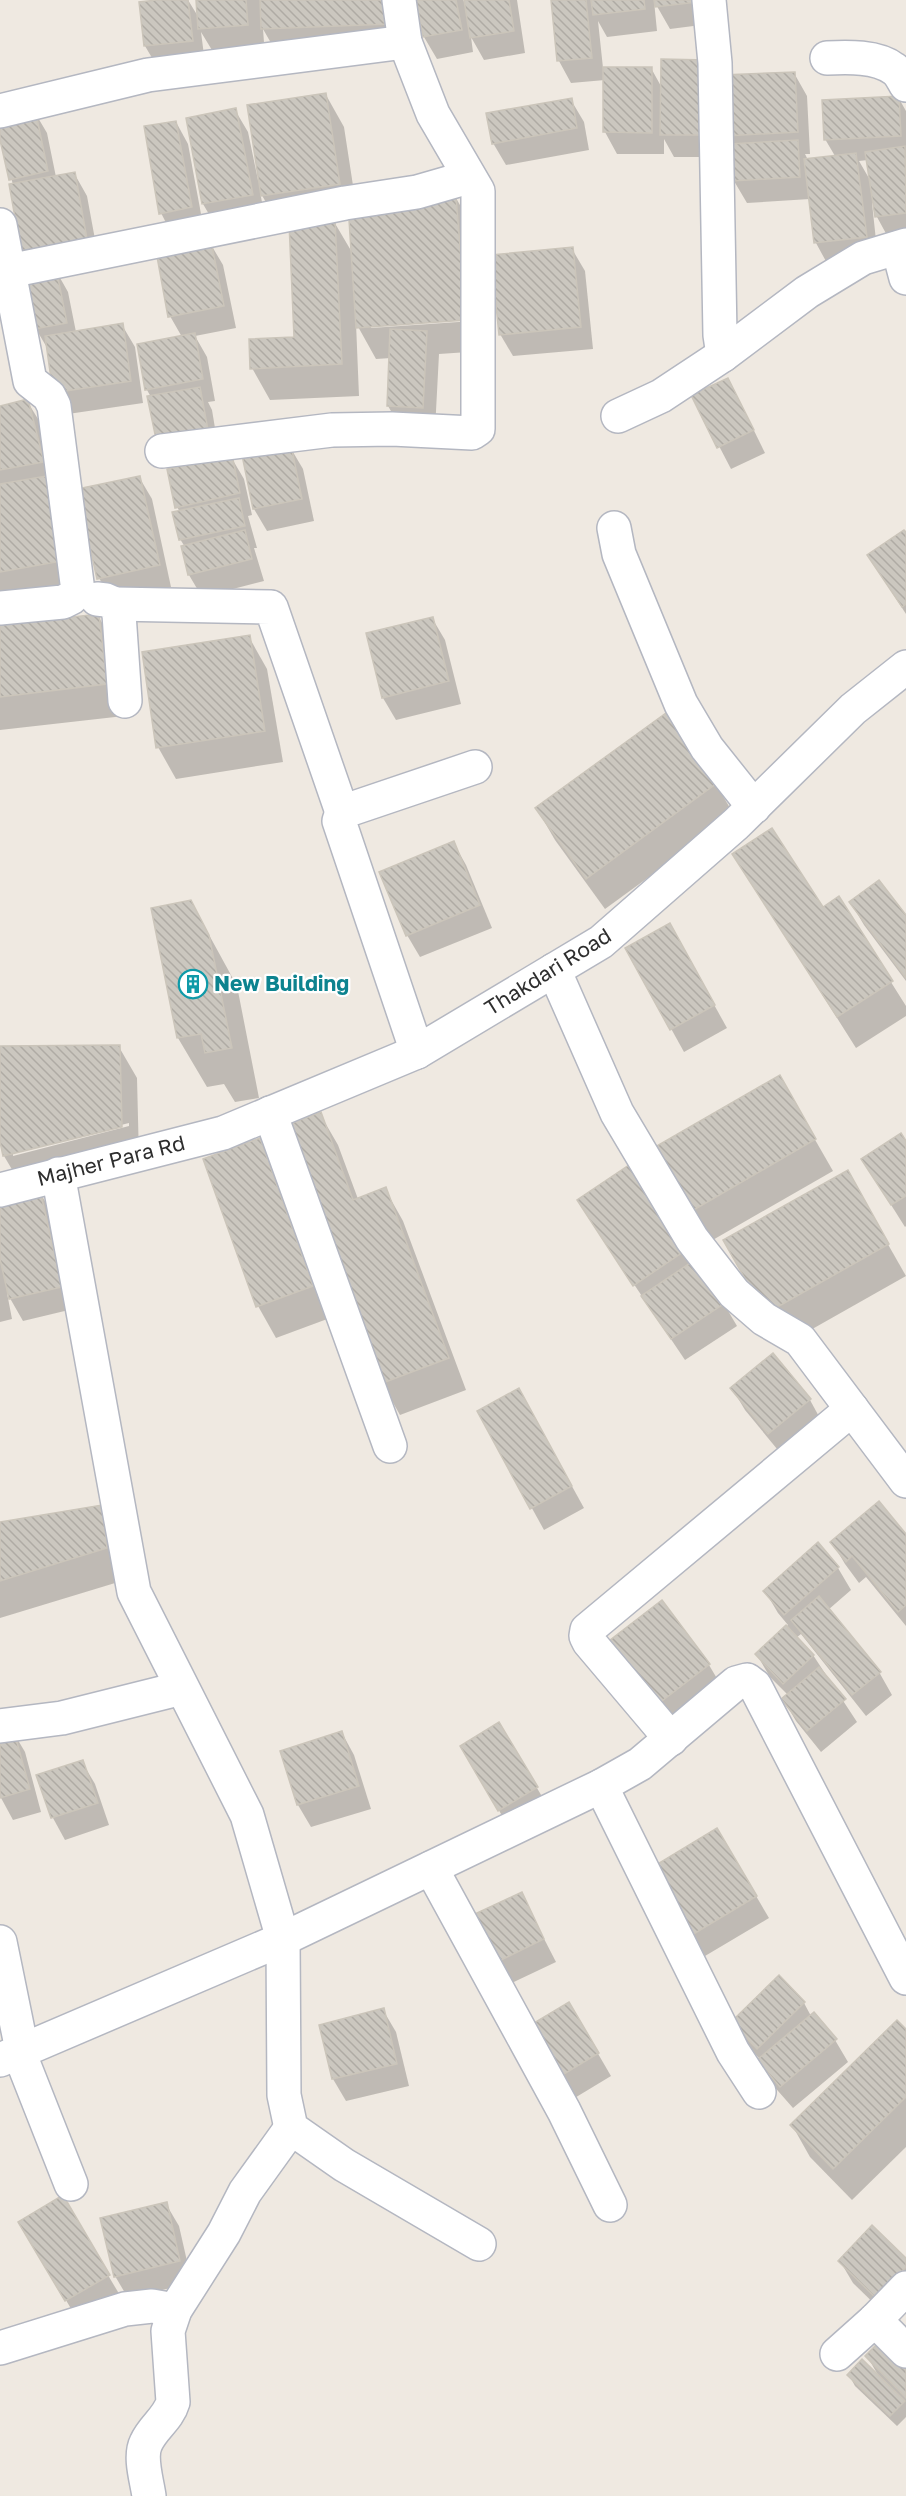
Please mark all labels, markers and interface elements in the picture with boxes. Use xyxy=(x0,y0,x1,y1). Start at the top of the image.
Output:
street label: Thakdari Road xyxy=(479,922,616,1020)
building icon: New Building xyxy=(177,968,209,1000)
place label: New Building xyxy=(214,970,349,996)
street label: Majher Para Rd xyxy=(34,1129,187,1191)

